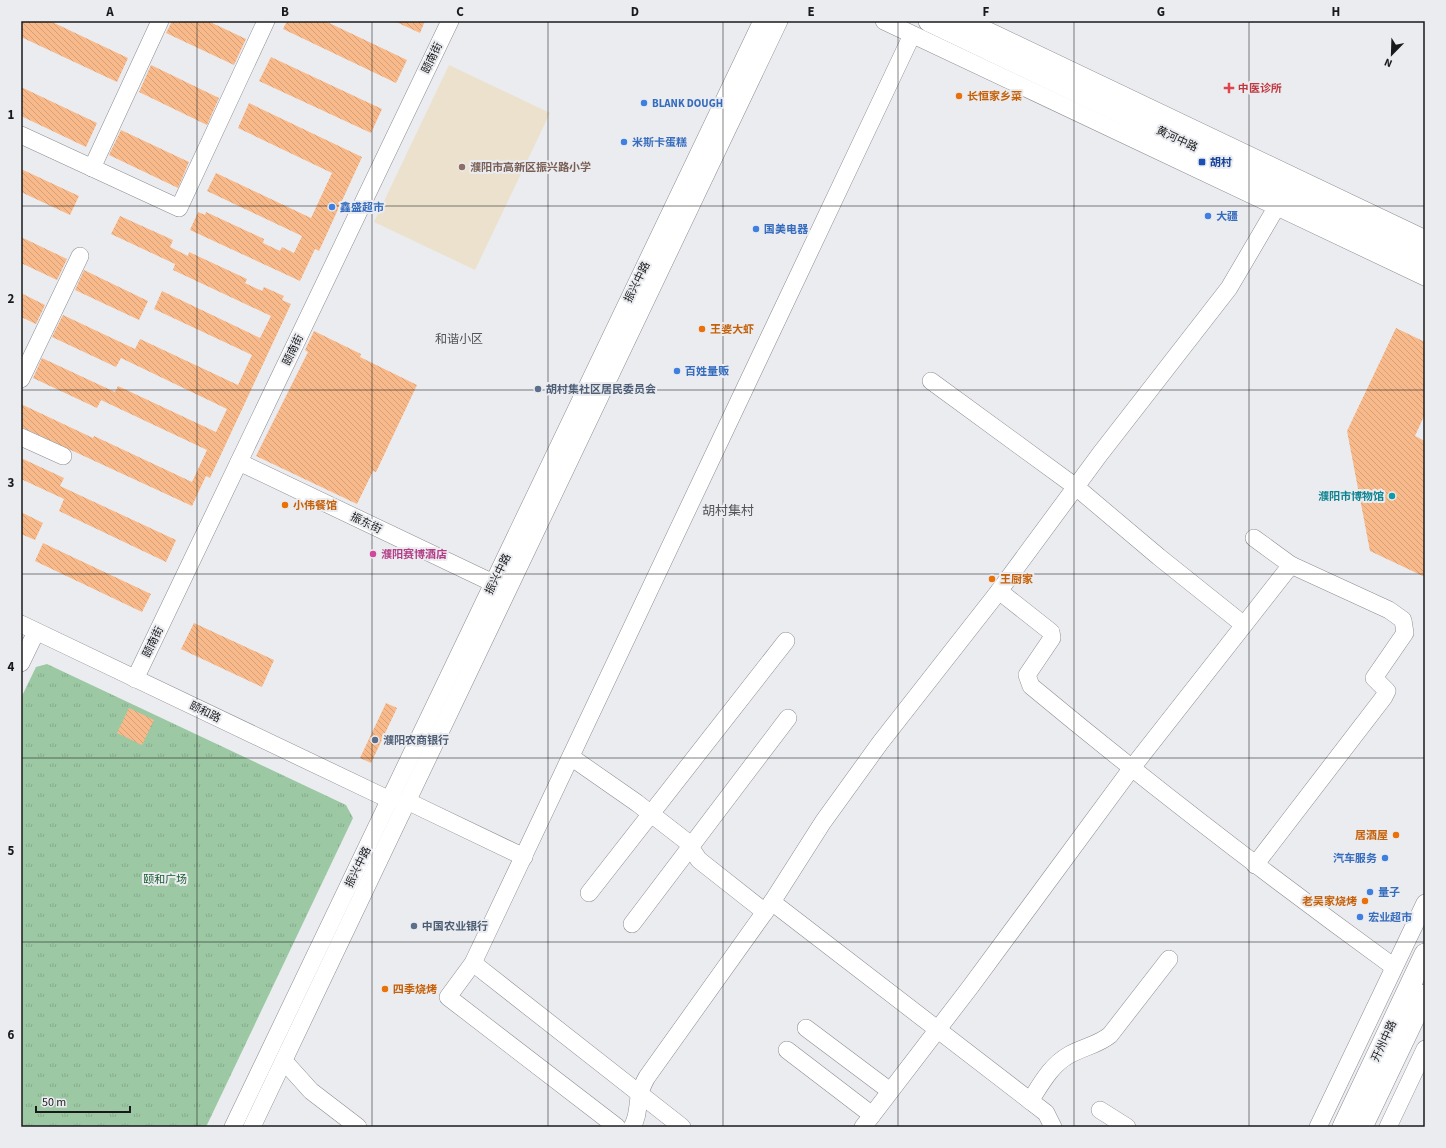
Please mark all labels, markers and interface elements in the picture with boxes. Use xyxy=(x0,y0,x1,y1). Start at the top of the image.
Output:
text: A xyxy=(105,3,114,21)
text: B xyxy=(281,3,289,21)
text: C xyxy=(456,3,464,21)
text: D xyxy=(631,3,639,21)
text: E xyxy=(807,3,815,21)
text: F xyxy=(983,3,990,21)
text: G xyxy=(1157,3,1165,21)
text: H xyxy=(1332,3,1340,21)
north arrow xyxy=(1372,34,1412,74)
street label: 颐南街 xyxy=(418,40,446,76)
text: N xyxy=(1382,54,1395,71)
place label: 中医诊所 xyxy=(1238,81,1282,96)
marker: 中医诊所 xyxy=(1223,82,1235,94)
place label: 长恒家乡菜 xyxy=(967,89,1022,104)
marker: 长恒家乡菜 xyxy=(954,91,964,101)
place label: BLANK DOUGH xyxy=(652,96,723,111)
marker: BLANK DOUGH xyxy=(639,98,649,108)
text: 1 xyxy=(8,106,15,124)
street label: 黄河中路 xyxy=(1154,123,1200,155)
place label: 米斯卡蛋糕 xyxy=(632,135,687,150)
marker: 米斯卡蛋糕 xyxy=(619,137,629,147)
place label: 胡村 xyxy=(1210,155,1232,170)
marker: 胡村 xyxy=(1197,157,1207,167)
place label: 濮阳市高新区振兴路小学 xyxy=(470,160,591,175)
marker: 濮阳市高新区振兴路小学 xyxy=(457,162,467,172)
place label: 鑫盛超市 xyxy=(340,200,384,215)
marker: 鑫盛超市 xyxy=(327,202,337,212)
place label: 大疆 xyxy=(1216,209,1238,224)
marker: 大疆 xyxy=(1203,211,1213,221)
place label: 国美电器 xyxy=(764,222,809,237)
marker: 国美电器 xyxy=(751,224,761,234)
street label: 振兴中路 xyxy=(621,259,653,305)
text: 2 xyxy=(8,290,15,308)
place label: 王婆大虾 xyxy=(710,322,754,337)
marker: 王婆大虾 xyxy=(697,324,707,334)
district label: 和谐小区 xyxy=(435,331,483,348)
street label: 颐南街 xyxy=(279,332,307,368)
place label: 百姓量贩 xyxy=(685,364,729,379)
marker: 百姓量贩 xyxy=(672,366,682,376)
place label: 胡村集社区居民委员会 xyxy=(546,382,656,397)
marker: 胡村集社区居民委员会 xyxy=(533,384,543,394)
text: 3 xyxy=(8,474,15,492)
place label: 濮阳市博物馆 xyxy=(1318,489,1384,504)
marker: 濮阳市博物馆 xyxy=(1387,491,1397,501)
place label: 小伟餐馆 xyxy=(293,498,337,513)
marker: 小伟餐馆 xyxy=(280,500,290,510)
district label: 胡村集村 xyxy=(702,502,754,520)
street label: 振东街 xyxy=(348,509,384,537)
place label: 濮阳赛博酒店 xyxy=(381,547,447,562)
marker: 濮阳赛博酒店 xyxy=(368,549,378,559)
street label: 振兴中路 xyxy=(482,551,514,597)
place label: 王厨家 xyxy=(1000,572,1033,587)
marker: 王厨家 xyxy=(987,574,997,584)
street label: 颐南街 xyxy=(139,624,167,660)
text: 4 xyxy=(8,658,15,676)
street label: 颐和路 xyxy=(187,698,223,726)
place label: 濮阳农商银行 xyxy=(383,733,449,748)
marker: 濮阳农商银行 xyxy=(370,735,380,745)
place label: 居酒屋 xyxy=(1355,828,1388,843)
marker: 居酒屋 xyxy=(1391,830,1401,840)
text: 5 xyxy=(8,842,15,860)
street label: 振兴中路 xyxy=(342,844,374,890)
place label: 汽车服务 xyxy=(1333,851,1377,866)
marker: 汽车服务 xyxy=(1380,853,1390,863)
park label: 颐和广场 xyxy=(143,872,187,887)
place label: 量子 xyxy=(1378,885,1400,900)
marker: 量子 xyxy=(1365,887,1375,897)
place label: 老吴家烧烤 xyxy=(1302,894,1357,909)
marker: 老吴家烧烤 xyxy=(1360,896,1370,906)
place label: 宏业超市 xyxy=(1368,910,1412,925)
marker: 宏业超市 xyxy=(1355,912,1365,922)
place label: 中国农业银行 xyxy=(422,919,488,934)
marker: 中国农业银行 xyxy=(409,921,419,931)
place label: 四季烧烤 xyxy=(393,982,437,997)
marker: 四季烧烤 xyxy=(380,984,390,994)
street label: 开州中路 xyxy=(1368,1018,1400,1064)
text: 6 xyxy=(8,1026,15,1044)
scale bar xyxy=(36,1088,130,1114)
text: 50 m xyxy=(42,1094,66,1111)

